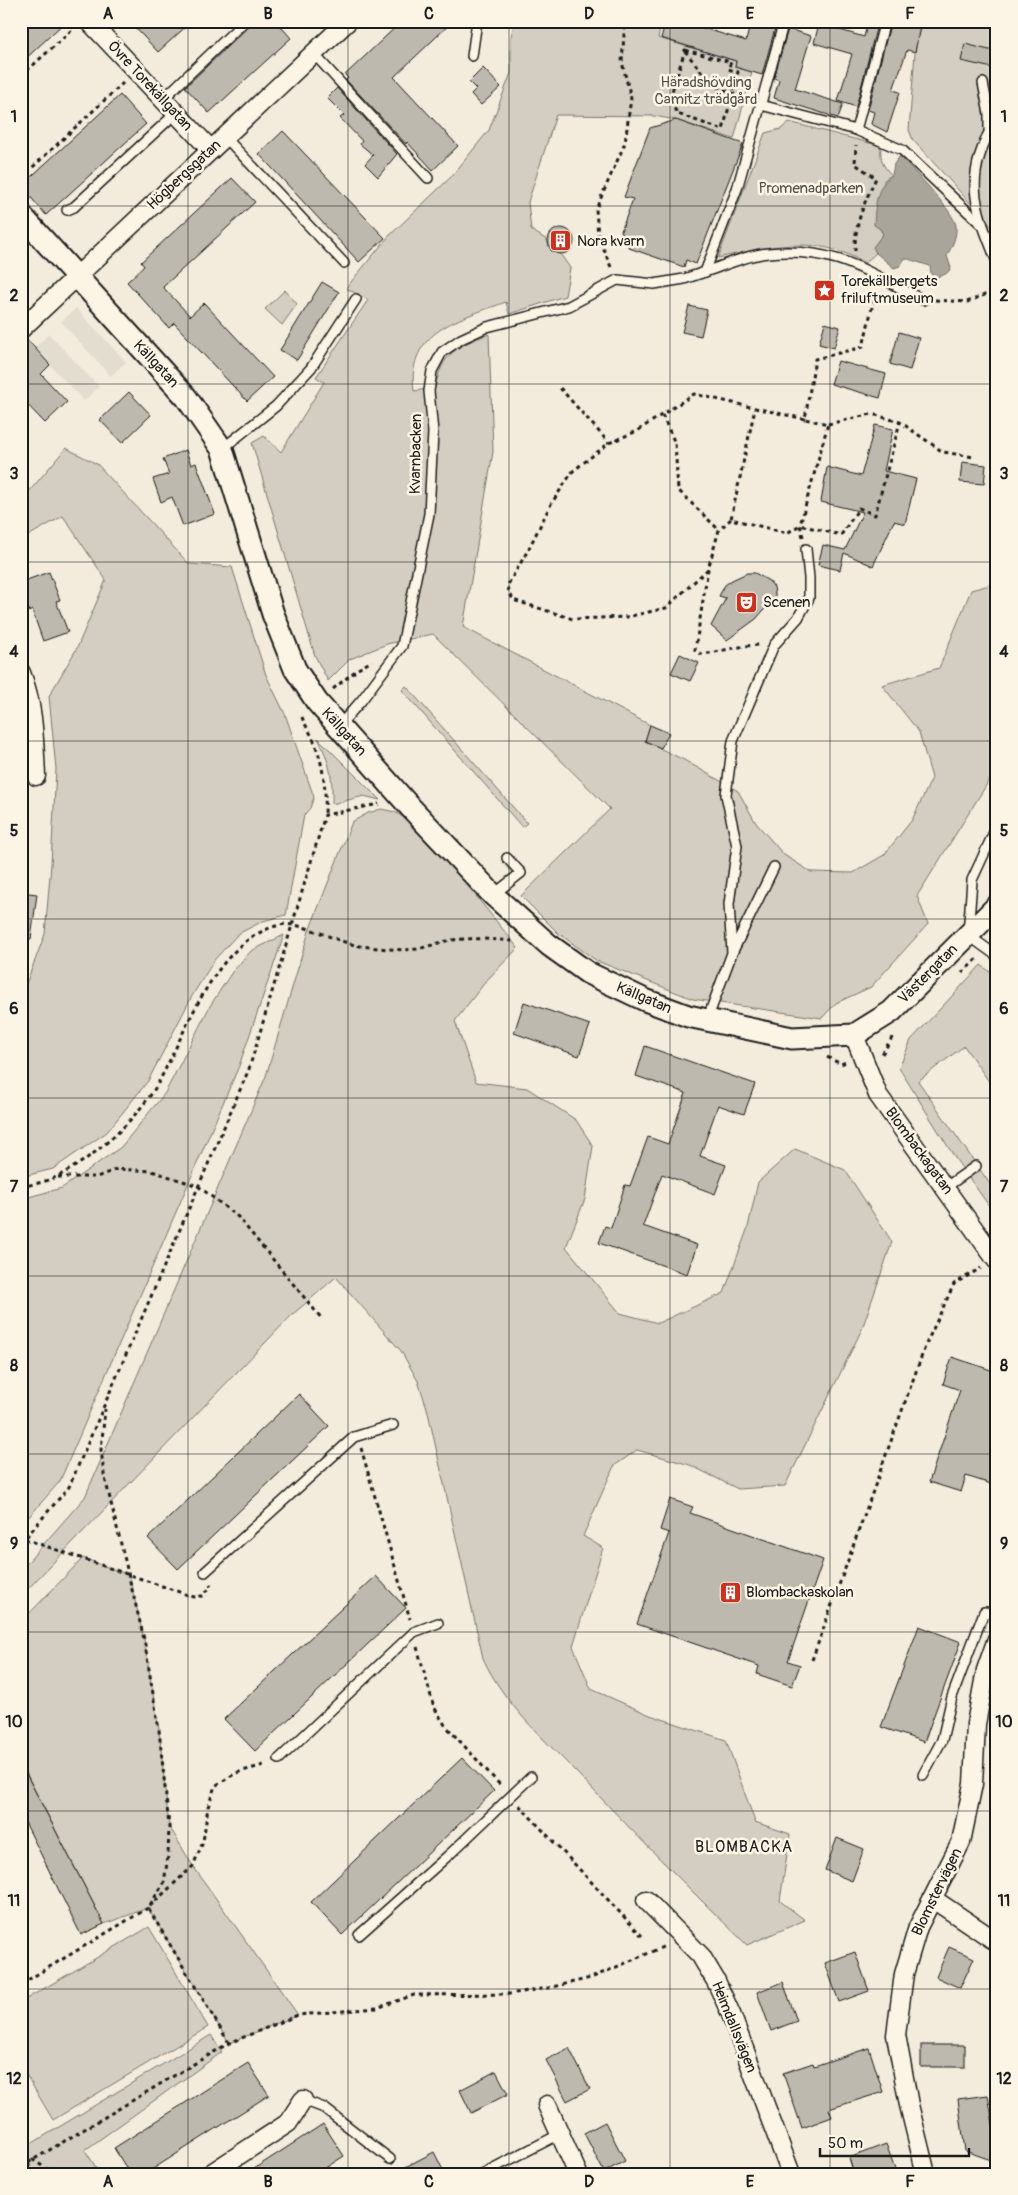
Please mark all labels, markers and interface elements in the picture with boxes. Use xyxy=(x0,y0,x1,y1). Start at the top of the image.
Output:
text: A xyxy=(103,4,114,24)
text: B xyxy=(263,4,273,24)
text: C xyxy=(424,4,434,24)
text: D xyxy=(584,4,594,24)
text: E xyxy=(746,4,755,24)
text: F xyxy=(905,4,915,24)
street label: Övre Torekällgatan xyxy=(103,37,197,135)
park label: Häradshövding Camitz trädgård xyxy=(655,73,757,109)
text: 1 xyxy=(11,107,17,127)
text: 1 xyxy=(1001,107,1007,127)
street label: Högbergsgatan xyxy=(143,136,225,214)
park label: Promenadparken xyxy=(758,179,864,198)
building icon: Nora kvarn xyxy=(549,229,573,253)
place label: Nora kvarn xyxy=(577,232,645,251)
place label: Torekällbergets friluftmuseum xyxy=(841,272,938,308)
place icon: Torekällbergets friluftmuseum xyxy=(813,278,837,302)
text: 2 xyxy=(10,286,19,306)
text: 2 xyxy=(1000,286,1009,306)
street label: Källgatan xyxy=(129,336,183,392)
street label: Kvarnbacken xyxy=(406,414,426,494)
text: 3 xyxy=(10,464,19,484)
text: 3 xyxy=(1000,464,1009,484)
theatre icon: Scenen xyxy=(735,590,759,614)
place label: Scenen xyxy=(763,593,811,612)
text: 4 xyxy=(9,642,19,662)
text: 4 xyxy=(999,642,1009,662)
street label: Källgatan xyxy=(317,704,371,760)
text: 5 xyxy=(10,821,19,841)
text: 5 xyxy=(1000,821,1009,841)
street label: Västergatan xyxy=(894,940,962,1008)
street label: Källgatan xyxy=(613,978,675,1018)
text: 6 xyxy=(9,999,19,1019)
text: 6 xyxy=(999,999,1009,1019)
street label: Blombackagatan xyxy=(881,1104,957,1198)
text: 7 xyxy=(10,1177,19,1197)
text: 7 xyxy=(1000,1177,1009,1197)
text: 8 xyxy=(10,1356,18,1376)
text: 8 xyxy=(1000,1356,1008,1376)
text: 9 xyxy=(10,1534,18,1554)
text: 9 xyxy=(1000,1534,1008,1554)
building icon: Blombackaskolan xyxy=(718,1580,742,1604)
place label: Blombackaskolan xyxy=(746,1583,854,1602)
text: 10 xyxy=(5,1712,23,1732)
text: 10 xyxy=(995,1712,1013,1732)
district label: BLOMBACKA xyxy=(695,1837,793,1857)
street label: Blomstervägen xyxy=(908,1845,966,1939)
text: 11 xyxy=(8,1891,20,1911)
text: 11 xyxy=(998,1891,1010,1911)
street label: Heimdallsvägen xyxy=(707,1978,761,2076)
text: 12 xyxy=(6,2069,22,2089)
text: 12 xyxy=(996,2069,1012,2089)
scale bar xyxy=(820,2125,969,2157)
text: 50 m xyxy=(828,2134,863,2153)
text: A xyxy=(103,2172,114,2192)
text: B xyxy=(263,2172,273,2192)
text: C xyxy=(424,2172,434,2192)
text: D xyxy=(584,2172,594,2192)
text: E xyxy=(746,2172,755,2192)
text: F xyxy=(905,2172,915,2192)

